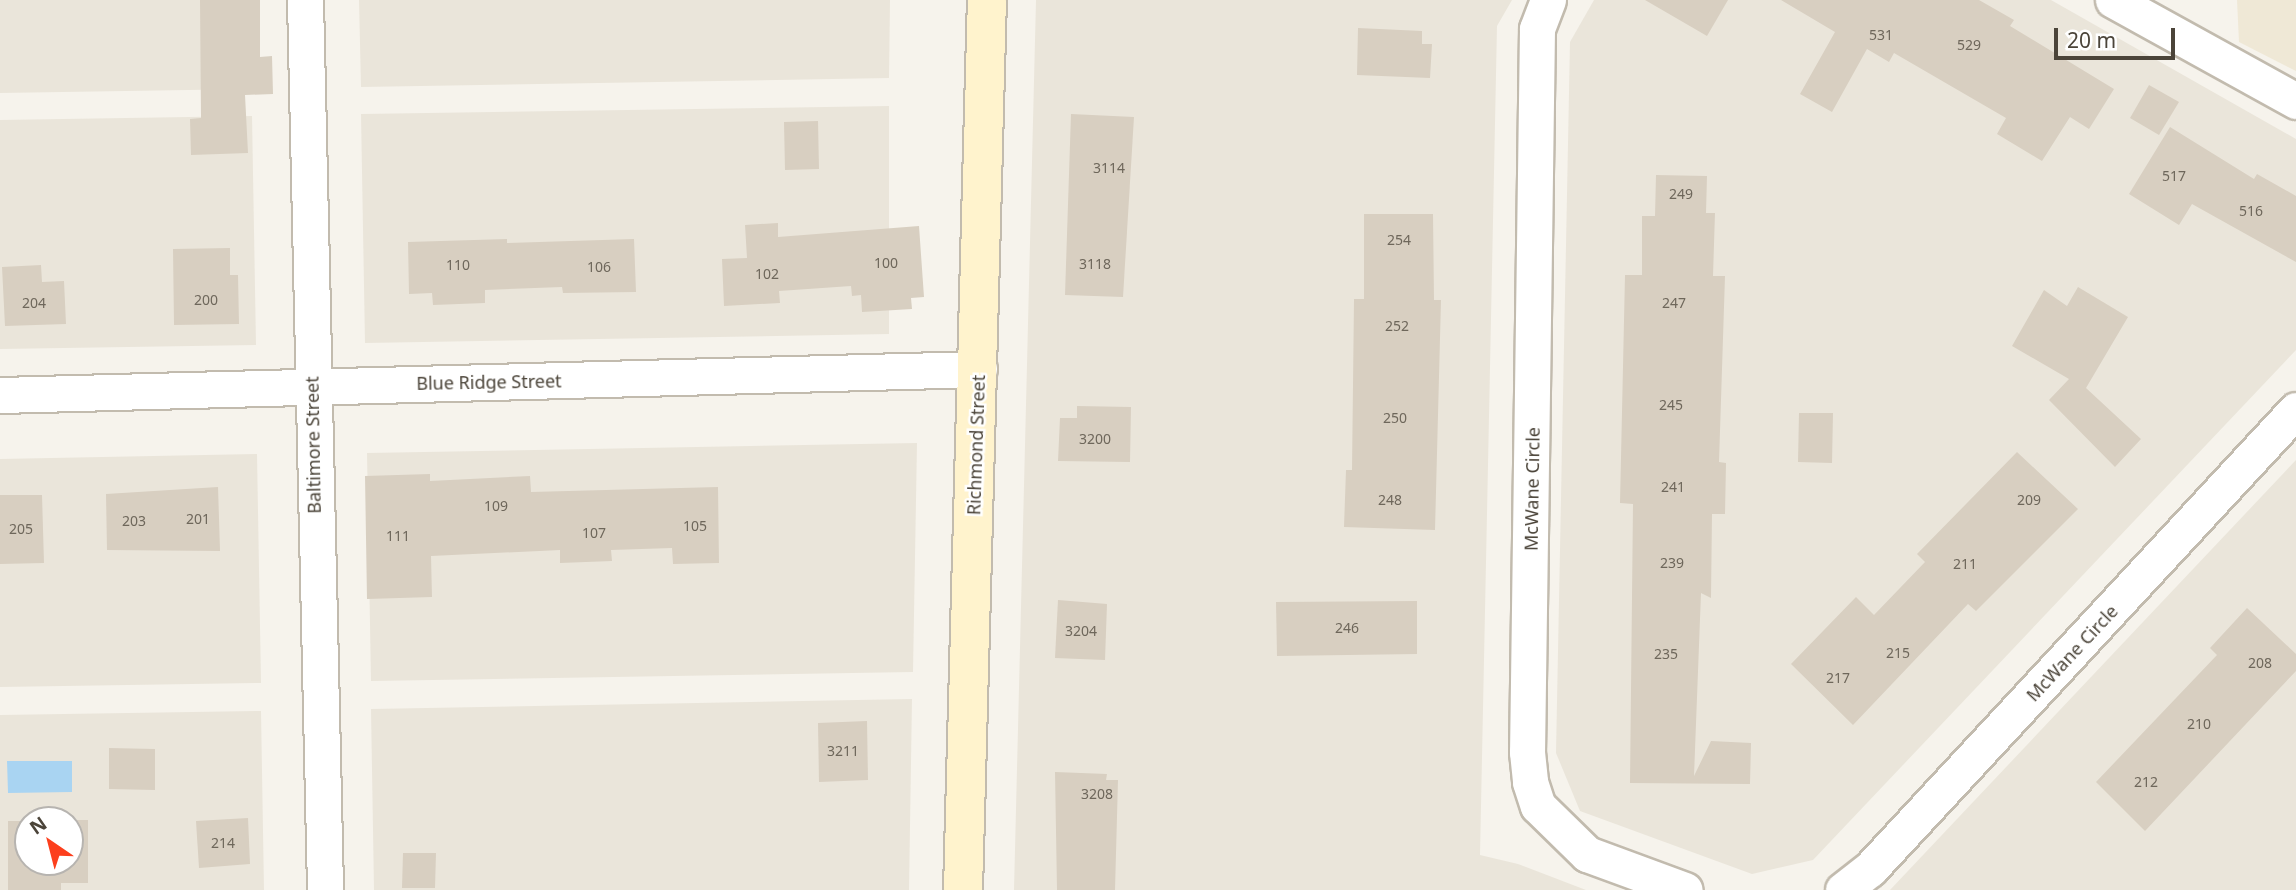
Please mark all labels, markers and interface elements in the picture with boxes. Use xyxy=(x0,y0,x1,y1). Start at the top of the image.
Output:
scale bar xyxy=(2058,14,2179,58)
text: 20 m xyxy=(2067,26,2116,54)
house number: 531 xyxy=(1869,27,1893,43)
house number: 529 xyxy=(1957,37,1981,53)
house number: 3114 xyxy=(1093,160,1125,176)
house number: 517 xyxy=(2162,168,2186,184)
house number: 249 xyxy=(1669,186,1693,202)
house number: 516 xyxy=(2239,203,2263,219)
house number: 254 xyxy=(1387,232,1411,248)
house number: 100 xyxy=(874,255,898,271)
house number: 3118 xyxy=(1079,256,1111,272)
house number: 110 xyxy=(446,257,470,273)
house number: 106 xyxy=(587,259,611,275)
house number: 102 xyxy=(755,266,779,282)
house number: 200 xyxy=(194,292,218,308)
house number: 204 xyxy=(22,295,46,311)
house number: 247 xyxy=(1662,295,1686,311)
house number: 252 xyxy=(1385,318,1409,334)
street label: Blue Ridge Street xyxy=(416,370,562,394)
street label: Richmond Street xyxy=(963,374,989,516)
street label: Baltimore Street xyxy=(301,376,325,514)
house number: 245 xyxy=(1659,397,1683,413)
house number: 250 xyxy=(1383,410,1407,426)
street label: McWane Circle xyxy=(1520,427,1544,551)
house number: 3200 xyxy=(1079,431,1111,447)
house number: 241 xyxy=(1661,479,1685,495)
house number: 248 xyxy=(1378,492,1402,508)
house number: 209 xyxy=(2017,492,2041,508)
house number: 109 xyxy=(484,498,508,514)
house number: 201 xyxy=(186,511,210,527)
house number: 203 xyxy=(122,513,146,529)
house number: 105 xyxy=(683,518,707,534)
house number: 205 xyxy=(9,521,33,537)
house number: 107 xyxy=(582,525,606,541)
house number: 111 xyxy=(386,528,410,544)
house number: 239 xyxy=(1660,555,1684,571)
house number: 211 xyxy=(1953,556,1977,572)
street label: McWane Circle xyxy=(2022,600,2122,706)
house number: 246 xyxy=(1335,620,1359,636)
house number: 3204 xyxy=(1065,623,1097,639)
house number: 215 xyxy=(1886,645,1910,661)
house number: 235 xyxy=(1654,646,1678,662)
house number: 208 xyxy=(2248,655,2272,671)
house number: 217 xyxy=(1826,670,1850,686)
house number: 210 xyxy=(2187,716,2211,732)
house number: 3211 xyxy=(827,743,859,759)
house number: 212 xyxy=(2134,774,2158,790)
house number: 3208 xyxy=(1081,786,1113,802)
north arrow xyxy=(14,806,84,876)
text: N xyxy=(24,810,52,841)
house number: 214 xyxy=(211,835,235,851)

